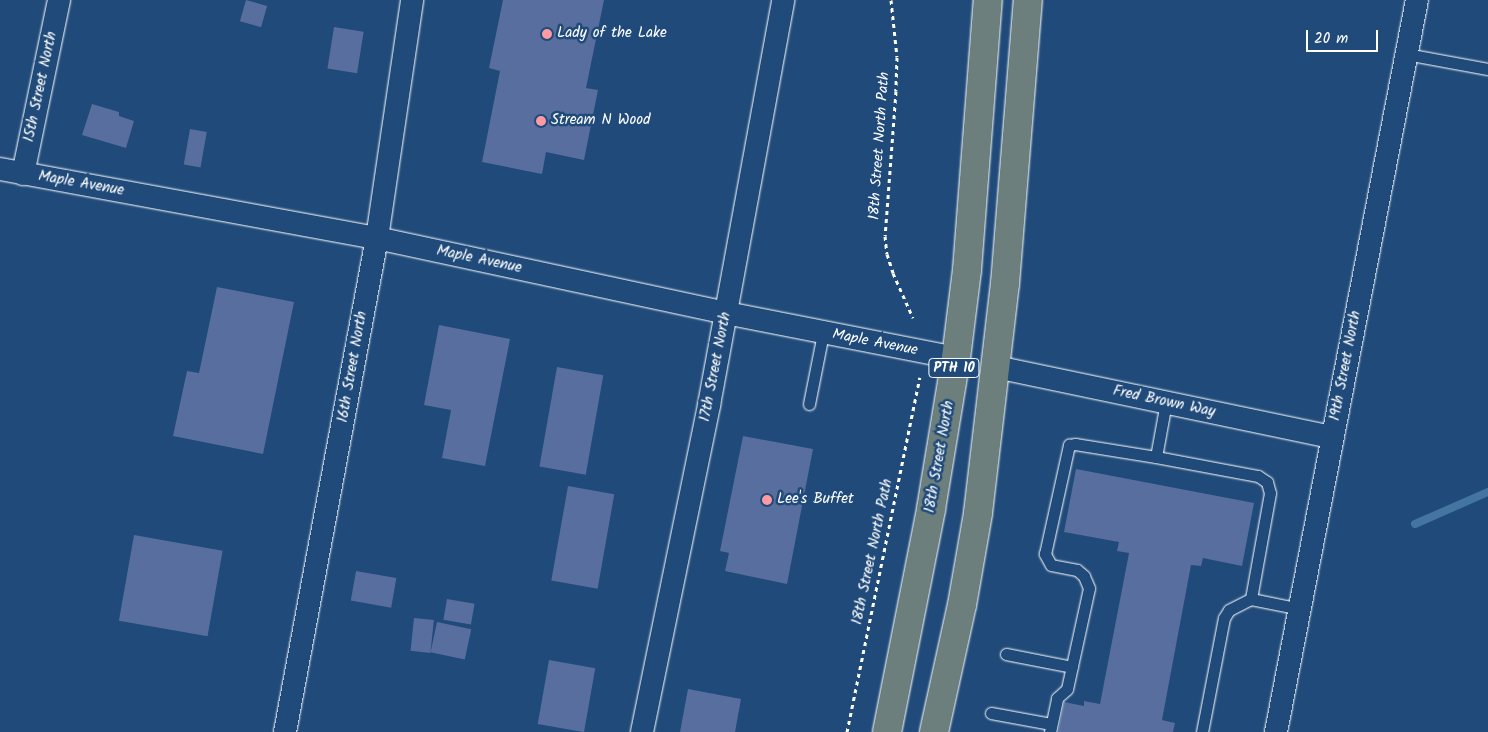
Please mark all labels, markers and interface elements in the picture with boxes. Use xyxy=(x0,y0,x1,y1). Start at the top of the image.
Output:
scale bar xyxy=(1308,20,1380,52)
place label: Lady of the Lake xyxy=(557,25,667,43)
text: 20 m xyxy=(1314,27,1348,51)
marker: Lady of the Lake xyxy=(541,28,553,40)
street label: 15th Street North xyxy=(21,30,61,144)
street label: 18th Street North Path xyxy=(866,71,894,221)
place label: Stream N Wood xyxy=(551,112,650,130)
marker: Stream N Wood xyxy=(535,115,547,127)
street label: Maple Avenue xyxy=(37,168,125,200)
street label: Maple Avenue xyxy=(435,242,523,278)
street label: 19th Street North xyxy=(1327,309,1365,423)
street label: 16th Street North xyxy=(334,310,372,424)
street label: 17th Street North xyxy=(697,311,735,423)
street label: Maple Avenue xyxy=(831,326,919,360)
road number: PTH 10 xyxy=(928,356,980,379)
street label: Fred Brown Way xyxy=(1111,382,1217,422)
street label: 18th Street North xyxy=(921,400,959,514)
street label: 18th Street North Path xyxy=(849,478,897,626)
place label: Lee's Buffet xyxy=(777,491,854,509)
marker: Lee's Buffet xyxy=(761,494,773,506)

